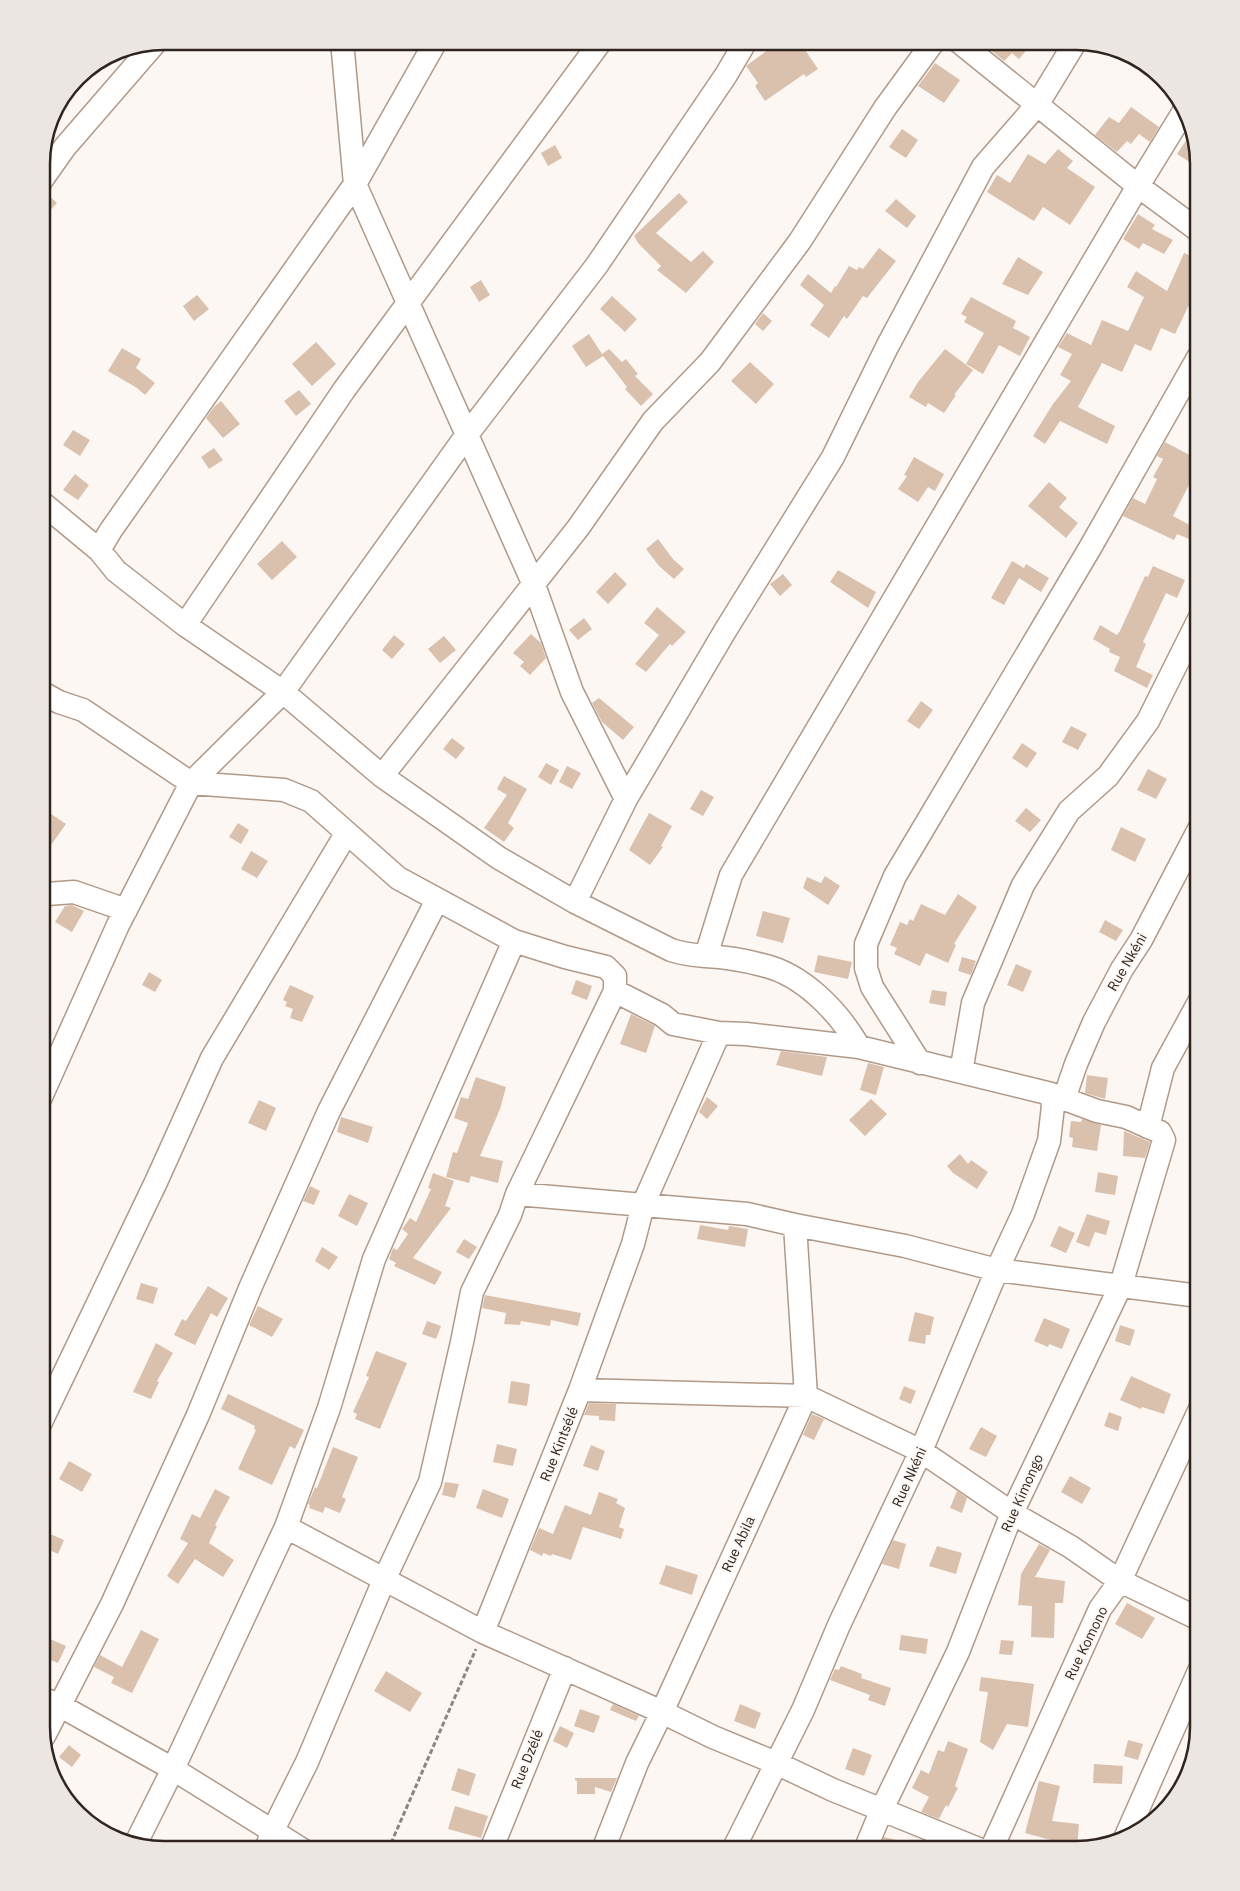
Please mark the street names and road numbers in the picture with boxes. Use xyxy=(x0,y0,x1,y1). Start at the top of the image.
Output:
street label: Rue Nkéni xyxy=(1103,930,1151,994)
street label: Rue Kintsélé xyxy=(536,1404,582,1484)
street label: Rue Nkéni xyxy=(888,1444,930,1510)
street label: Rue Kimongo xyxy=(997,1451,1047,1535)
street label: Rue Abila xyxy=(717,1513,759,1575)
street label: Rue Komono xyxy=(1060,1603,1112,1683)
street label: Rue Dzélé xyxy=(507,1726,547,1792)

